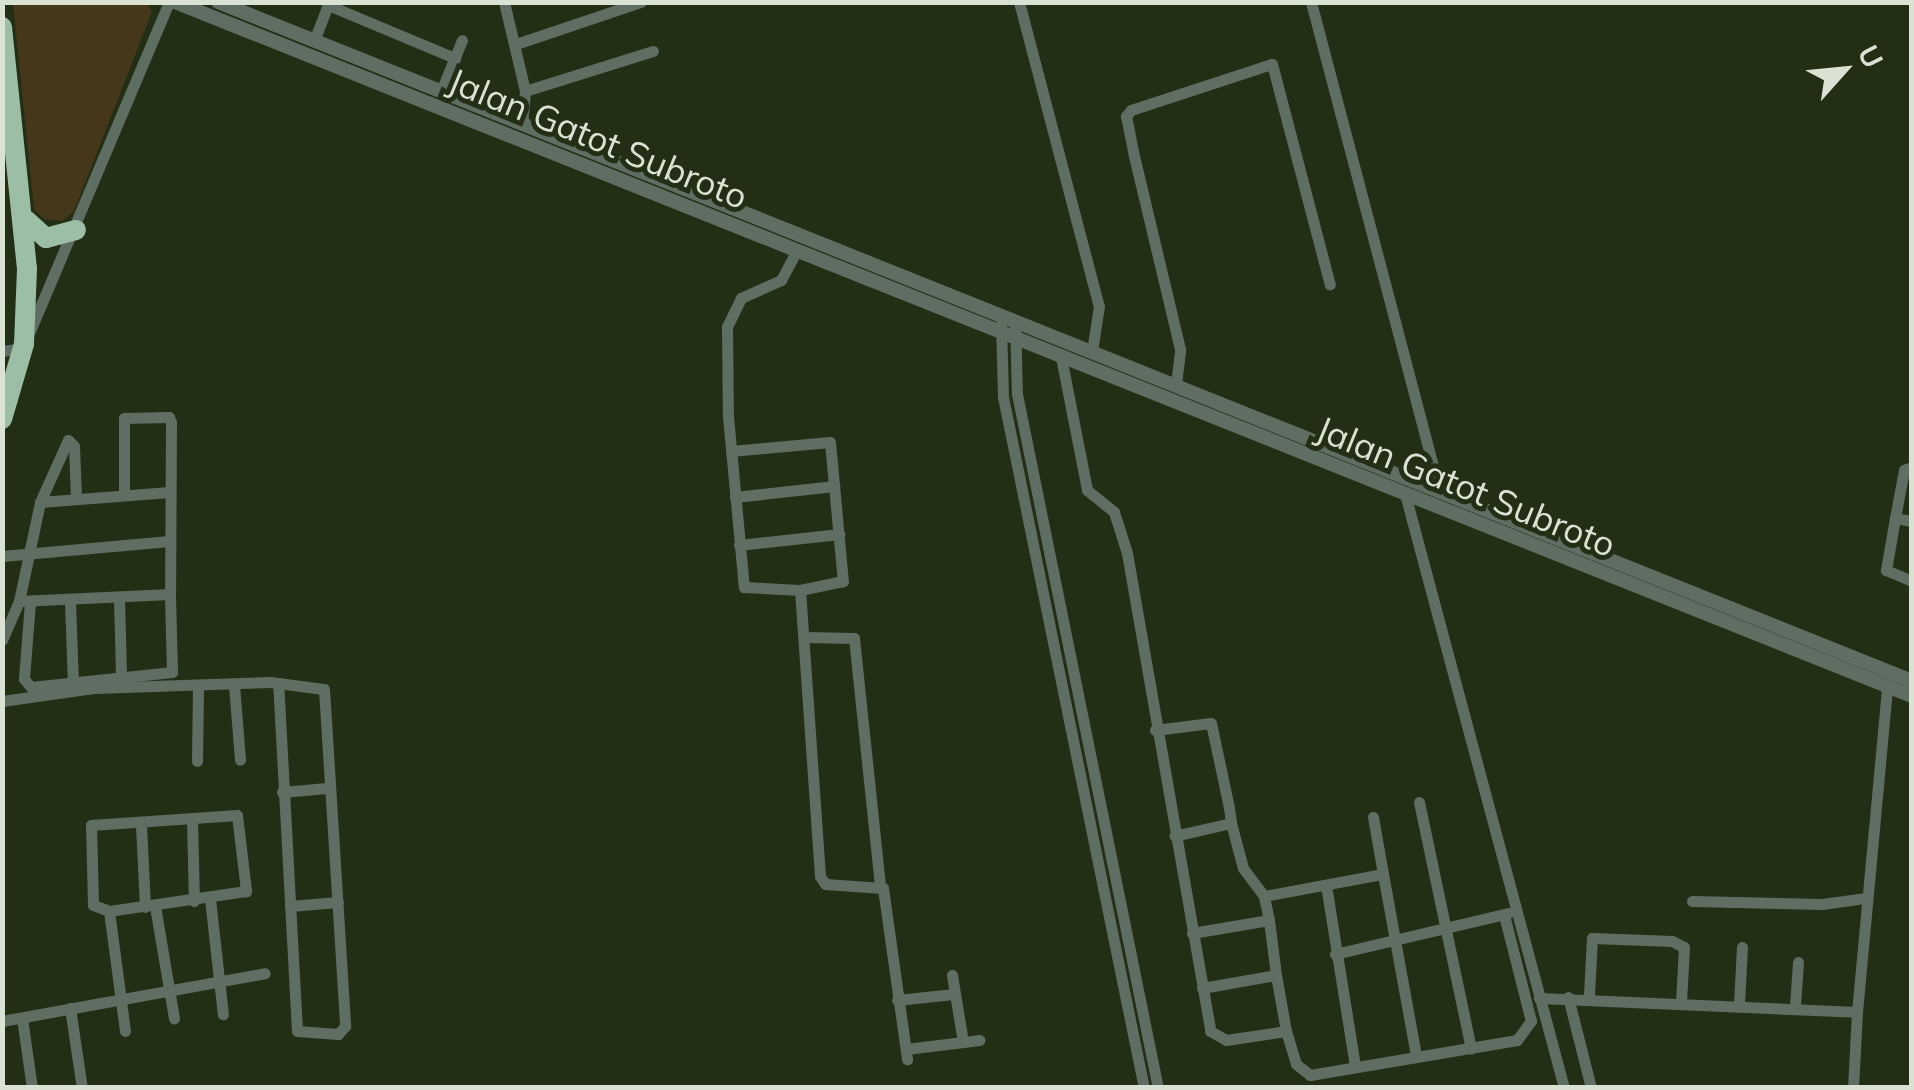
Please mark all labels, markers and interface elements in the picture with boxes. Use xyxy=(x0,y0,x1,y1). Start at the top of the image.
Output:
north arrow xyxy=(1794,20,1894,120)
text: U xyxy=(1851,39,1891,73)
street label: Jalan Gatot Subroto xyxy=(442,59,754,217)
street label: Jalan Gatot Subroto xyxy=(1310,407,1622,565)

